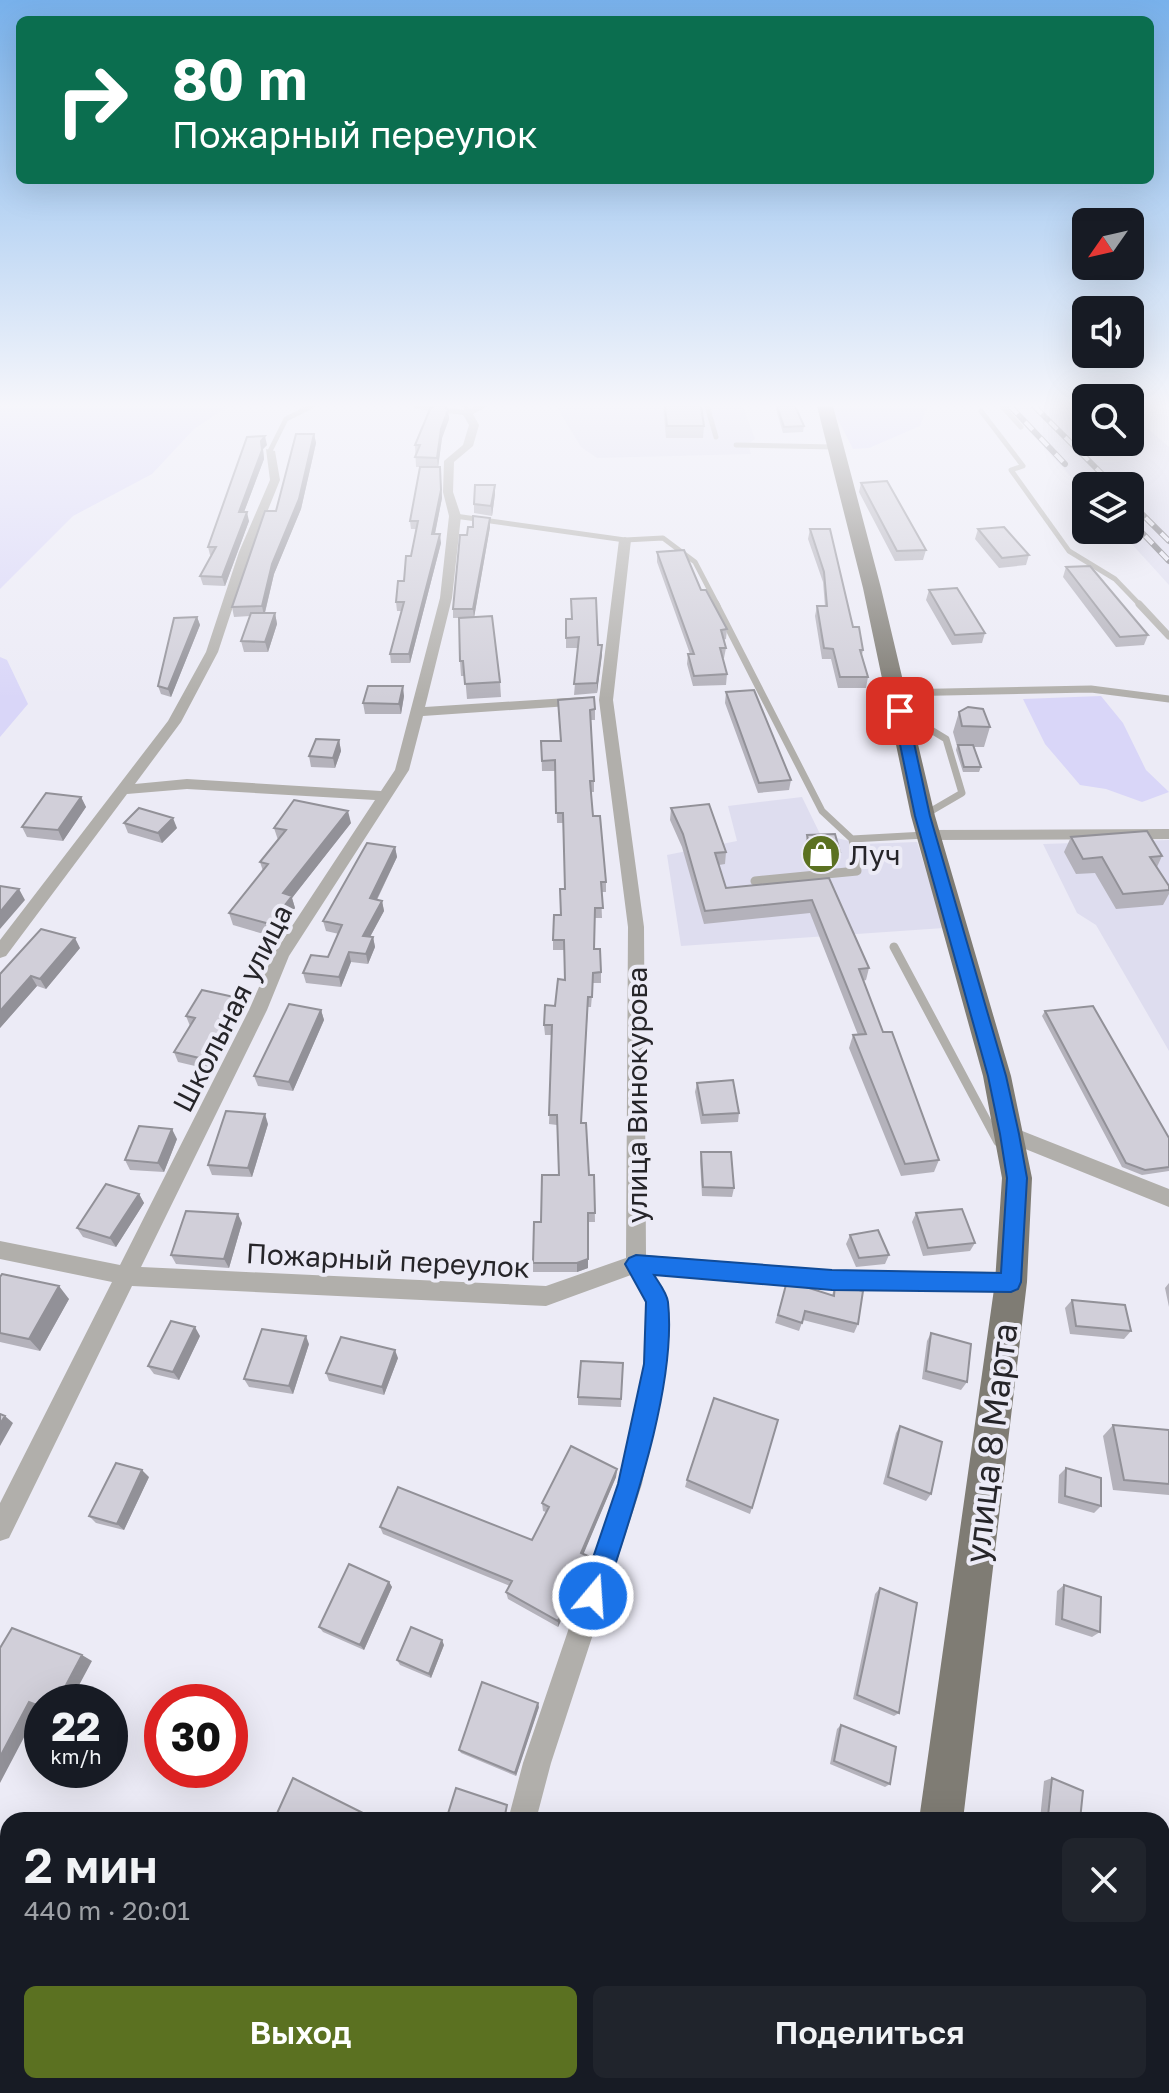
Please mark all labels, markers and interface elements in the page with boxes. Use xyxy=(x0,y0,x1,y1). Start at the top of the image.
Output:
text: 80 m xyxy=(172,45,307,112)
icon: right xyxy=(40,48,144,152)
text: Пожарный переулок xyxy=(172,113,538,156)
north arrow xyxy=(1072,208,1144,280)
map controls xyxy=(1072,208,1144,544)
button: sound xyxy=(1072,296,1144,368)
button: search xyxy=(1072,384,1144,456)
button: layers xyxy=(1072,472,1144,544)
pin xyxy=(866,677,934,745)
icon: arrive xyxy=(878,689,922,733)
shop icon: Луч xyxy=(800,833,842,875)
place label: Луч xyxy=(849,838,901,871)
street label: Школьная улица xyxy=(165,899,299,1117)
street label: улица Винокурова xyxy=(620,967,653,1223)
street label: Пожарный переулок xyxy=(245,1236,531,1284)
street label: улица 8 Марта xyxy=(955,1321,1025,1565)
position arrow xyxy=(551,1554,635,1638)
speed limit sign: 30 xyxy=(144,1684,248,1788)
text: 22 xyxy=(52,1702,100,1750)
text: km/h xyxy=(51,1744,101,1768)
text: 2 мин xyxy=(24,1836,158,1894)
button: close xyxy=(1062,1838,1146,1922)
text: 440 m · 20:01 xyxy=(24,1895,190,1926)
button: Выход xyxy=(24,1986,577,2078)
button: Поделиться xyxy=(593,1986,1146,2078)

